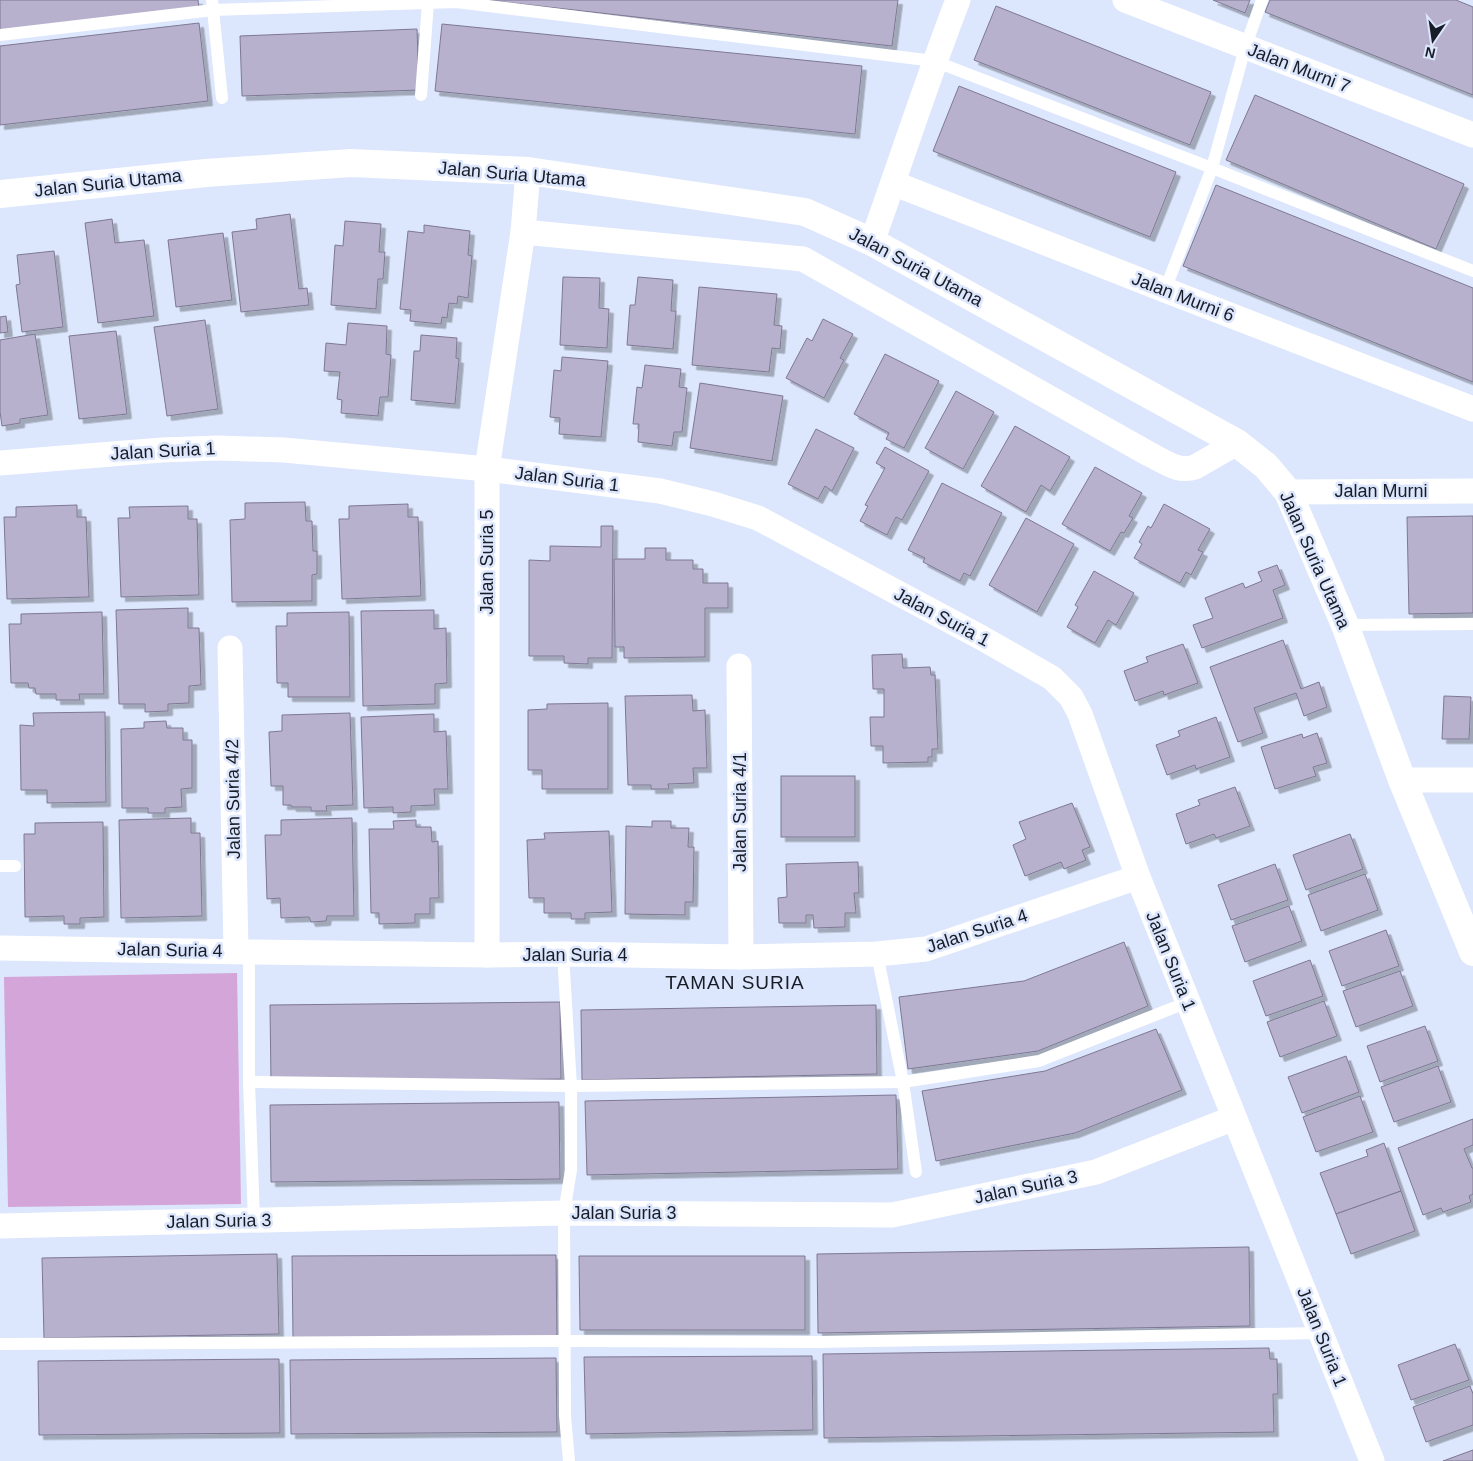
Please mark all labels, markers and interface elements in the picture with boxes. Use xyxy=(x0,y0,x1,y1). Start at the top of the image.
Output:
north arrow xyxy=(1408,15,1458,65)
street label: Jalan Murni 7 xyxy=(1245,39,1353,97)
text: N xyxy=(1423,44,1437,62)
street label: Jalan Suria Utama xyxy=(437,158,588,191)
street label: Jalan Suria Utama xyxy=(33,165,184,201)
street label: Jalan Suria Utama xyxy=(846,223,987,311)
street label: Jalan Murni 6 xyxy=(1129,268,1237,326)
street label: Jalan Suria 1 xyxy=(110,438,216,464)
street label: Jalan Suria 1 xyxy=(514,463,620,495)
street label: Jalan Murni xyxy=(1334,481,1428,501)
street label: Jalan Suria Utama xyxy=(1276,488,1355,633)
street label: Jalan Suria 5 xyxy=(477,509,497,615)
street label: Jalan Suria 1 xyxy=(891,584,993,650)
street label: Jalan Suria 4/2 xyxy=(222,739,244,859)
street label: Jalan Suria 4/1 xyxy=(730,752,750,872)
street label: Jalan Suria 4 xyxy=(924,905,1030,957)
street label: Jalan Suria 1 xyxy=(1142,909,1200,1013)
street label: Jalan Suria 4 xyxy=(117,939,223,961)
street label: Jalan Suria 4 xyxy=(522,945,628,965)
district label: TAMAN SURIA xyxy=(665,972,805,993)
street label: Jalan Suria 3 xyxy=(973,1166,1079,1208)
street label: Jalan Suria 3 xyxy=(571,1203,677,1223)
street label: Jalan Suria 3 xyxy=(166,1210,272,1232)
street label: Jalan Suria 1 xyxy=(1293,1285,1351,1389)

